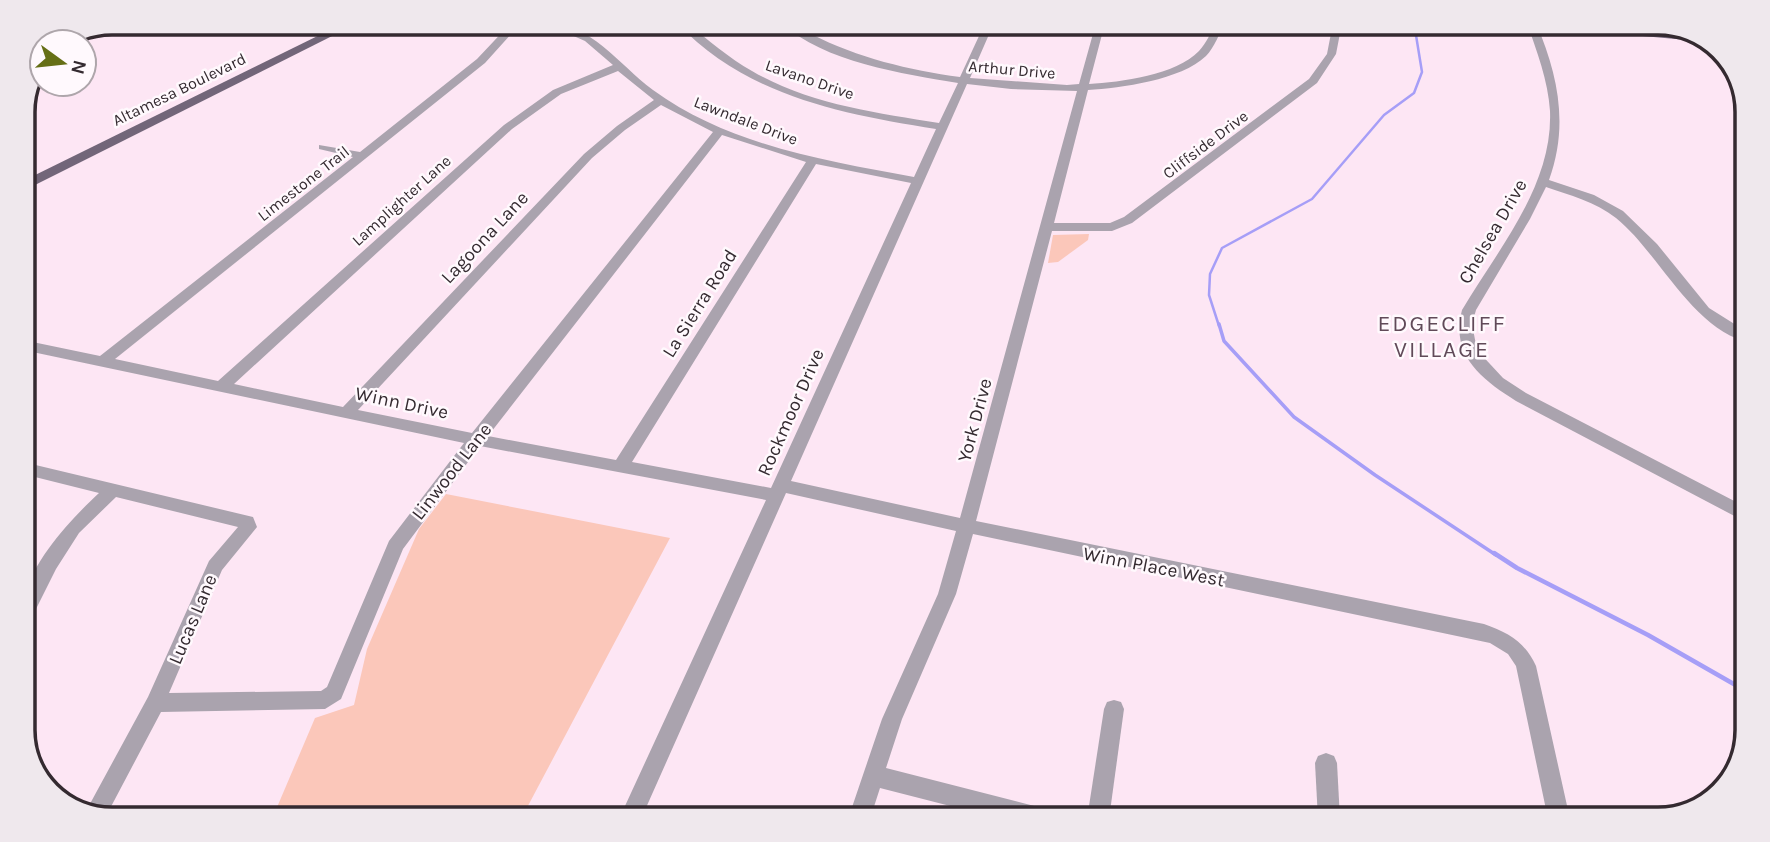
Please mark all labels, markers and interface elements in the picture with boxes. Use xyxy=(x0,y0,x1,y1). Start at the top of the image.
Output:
north arrow xyxy=(28,28,98,98)
street label: Altamesa Boulevard xyxy=(109,49,249,130)
street label: Lavano Drive xyxy=(763,55,857,104)
street label: Arthur Drive xyxy=(968,56,1056,83)
text: N xyxy=(66,58,91,77)
street label: Lawndale Drive xyxy=(691,92,800,149)
street label: Cliffside Drive xyxy=(1159,106,1252,183)
street label: Limestone Trail xyxy=(254,142,353,225)
street label: Lamplighter Lane xyxy=(348,151,455,250)
street label: Chelsea Drive xyxy=(1454,175,1532,288)
street label: Lagoona Lane xyxy=(437,187,533,288)
street label: La Sierra Road xyxy=(658,245,742,362)
district label: EDGECLIFF VILLAGE xyxy=(1377,310,1507,363)
street label: Rockmoor Drive xyxy=(753,345,829,479)
street label: York Drive xyxy=(953,376,997,465)
street label: Winn Drive xyxy=(353,382,450,424)
street label: Linwood Lane xyxy=(407,419,496,524)
street label: Winn Place West xyxy=(1081,542,1226,591)
street label: Lucas Lane xyxy=(164,571,222,668)

